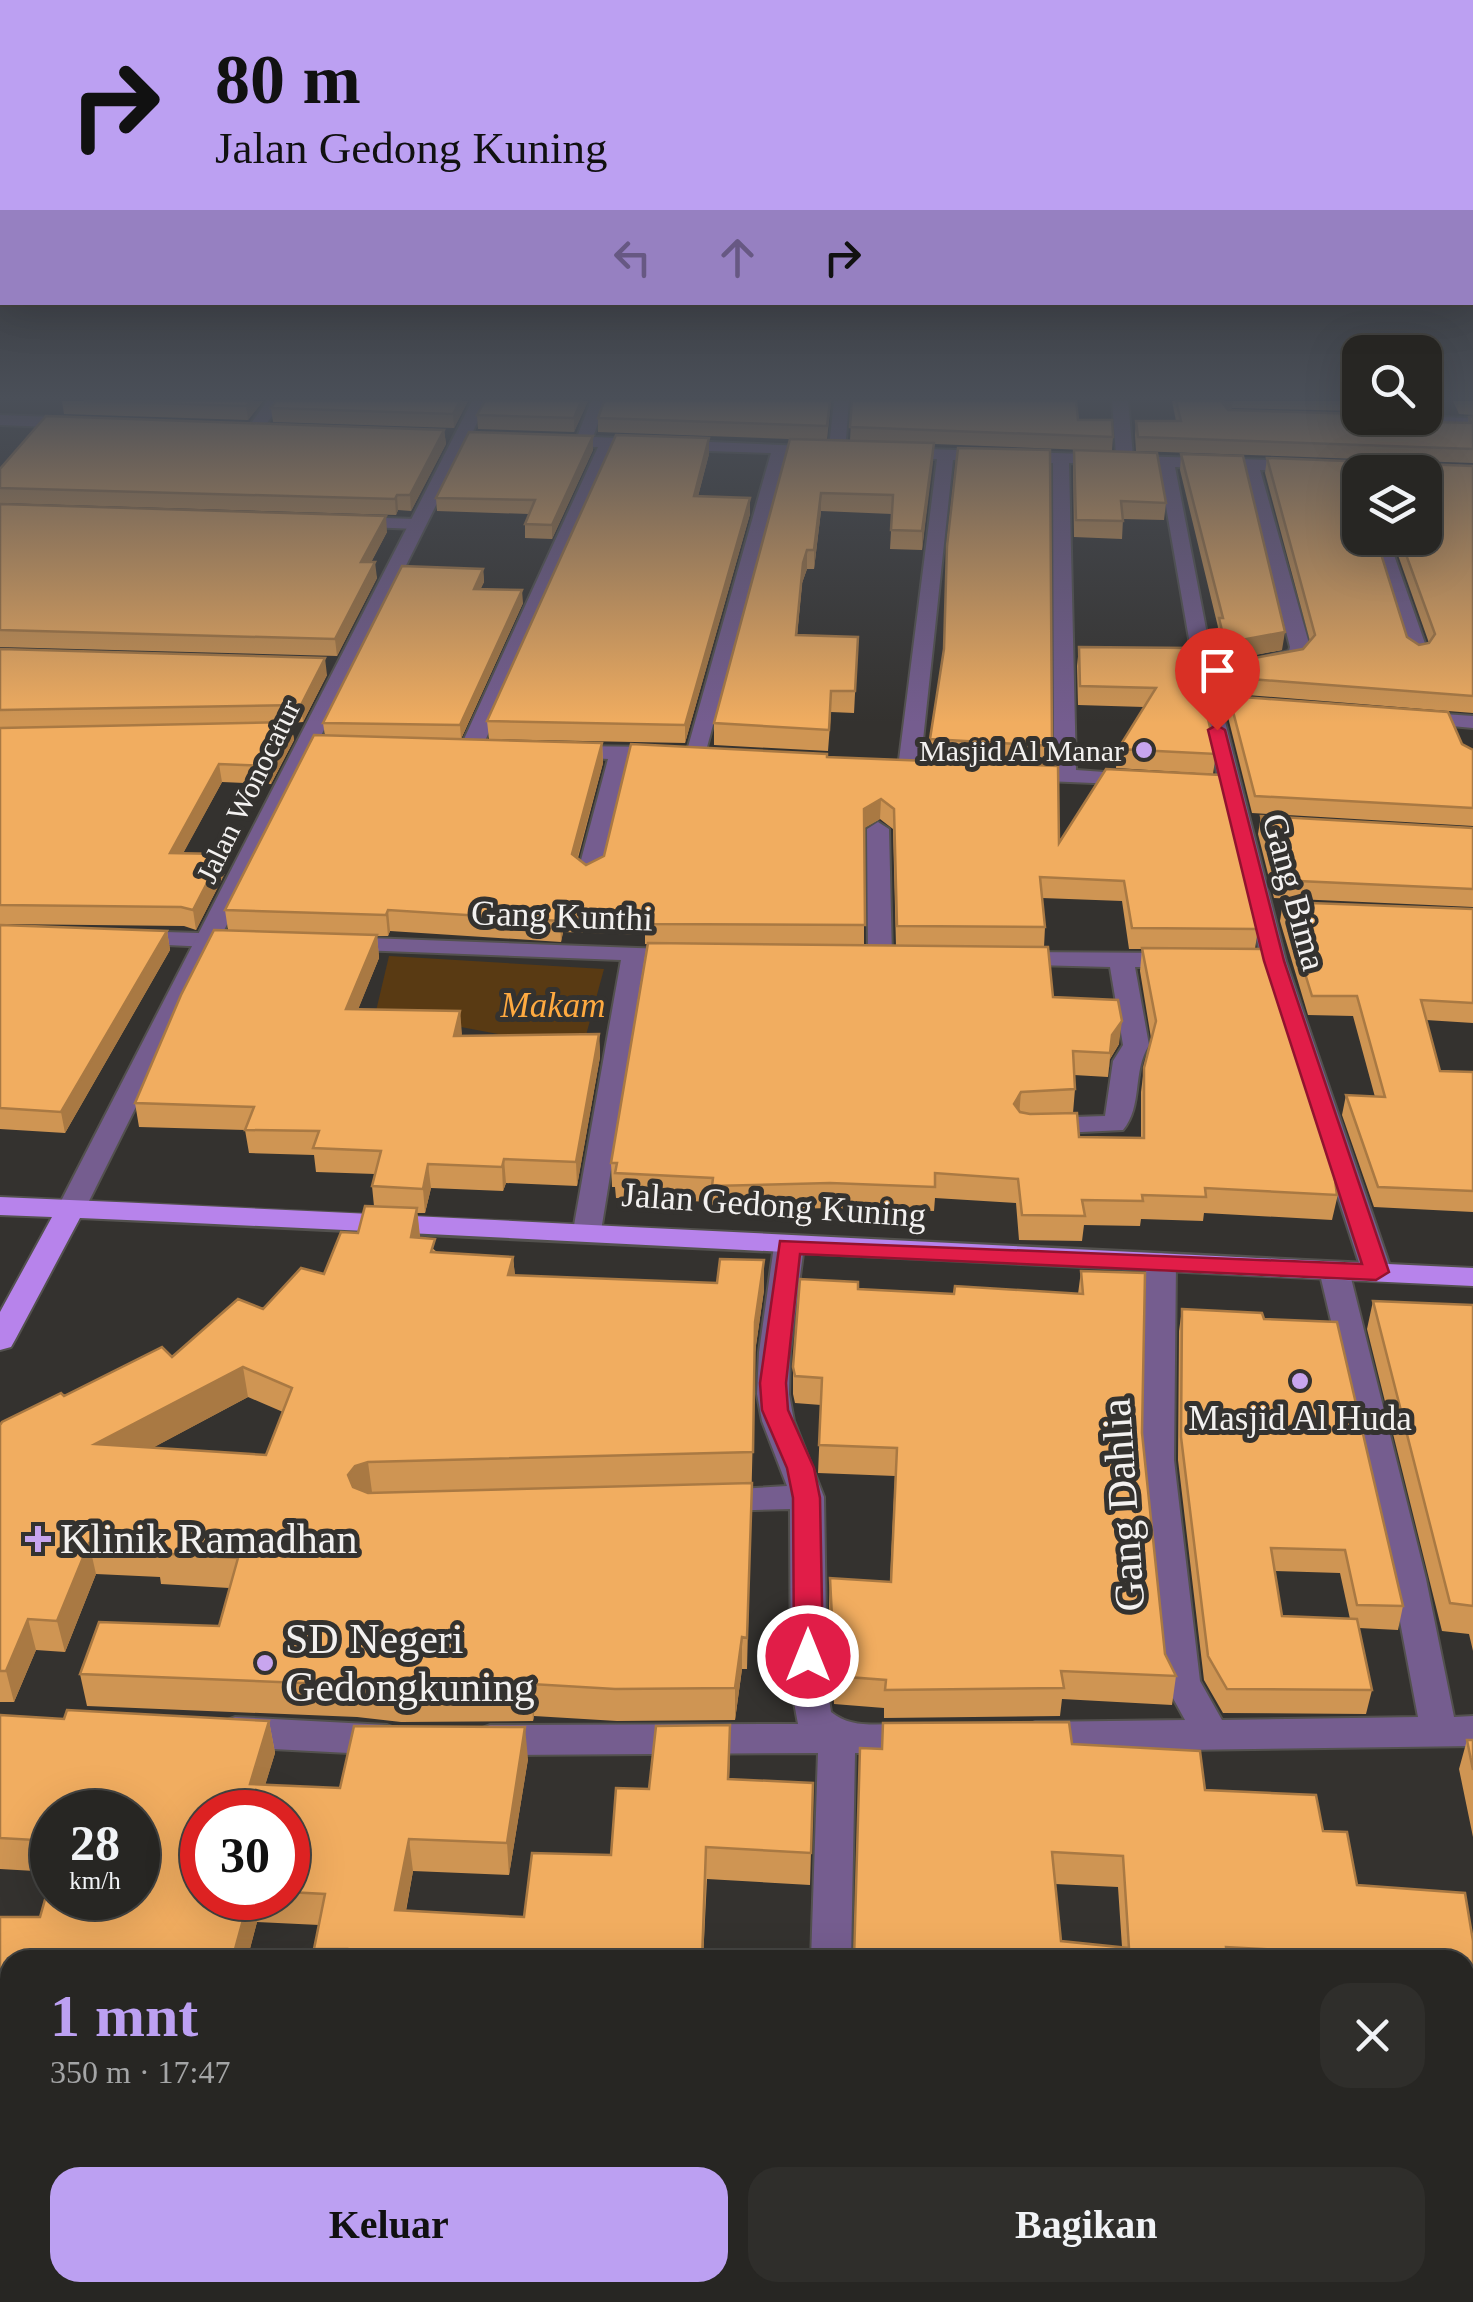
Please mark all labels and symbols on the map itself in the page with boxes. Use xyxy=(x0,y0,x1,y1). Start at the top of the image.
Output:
pin xyxy=(1175,628,1260,731)
street label: Jalan Wonocatur xyxy=(189,694,307,888)
place label: Masjid Al Manar xyxy=(919,734,1124,767)
marker: Masjid Al Manar xyxy=(1133,739,1155,761)
street label: Gang Bima xyxy=(1254,809,1334,975)
street label: Gang Kunthi xyxy=(470,893,654,939)
park label: Makam xyxy=(500,986,605,1025)
street label: Jalan Gedong Kuning xyxy=(620,1175,928,1235)
marker: Masjid Al Huda xyxy=(1289,1370,1311,1392)
street label: Gang Dahlia xyxy=(1093,1397,1153,1613)
place label: Masjid Al Huda xyxy=(1188,1399,1412,1438)
place label: Klinik Ramadhan xyxy=(60,1516,357,1562)
marker: Klinik Ramadhan xyxy=(25,1526,51,1552)
position arrow xyxy=(756,1604,860,1708)
place label: SD Negeri Gedongkuning xyxy=(285,1616,535,1710)
marker: SD Negeri Gedongkuning xyxy=(254,1652,276,1674)
speed limit sign: 30 xyxy=(180,1790,310,1920)

